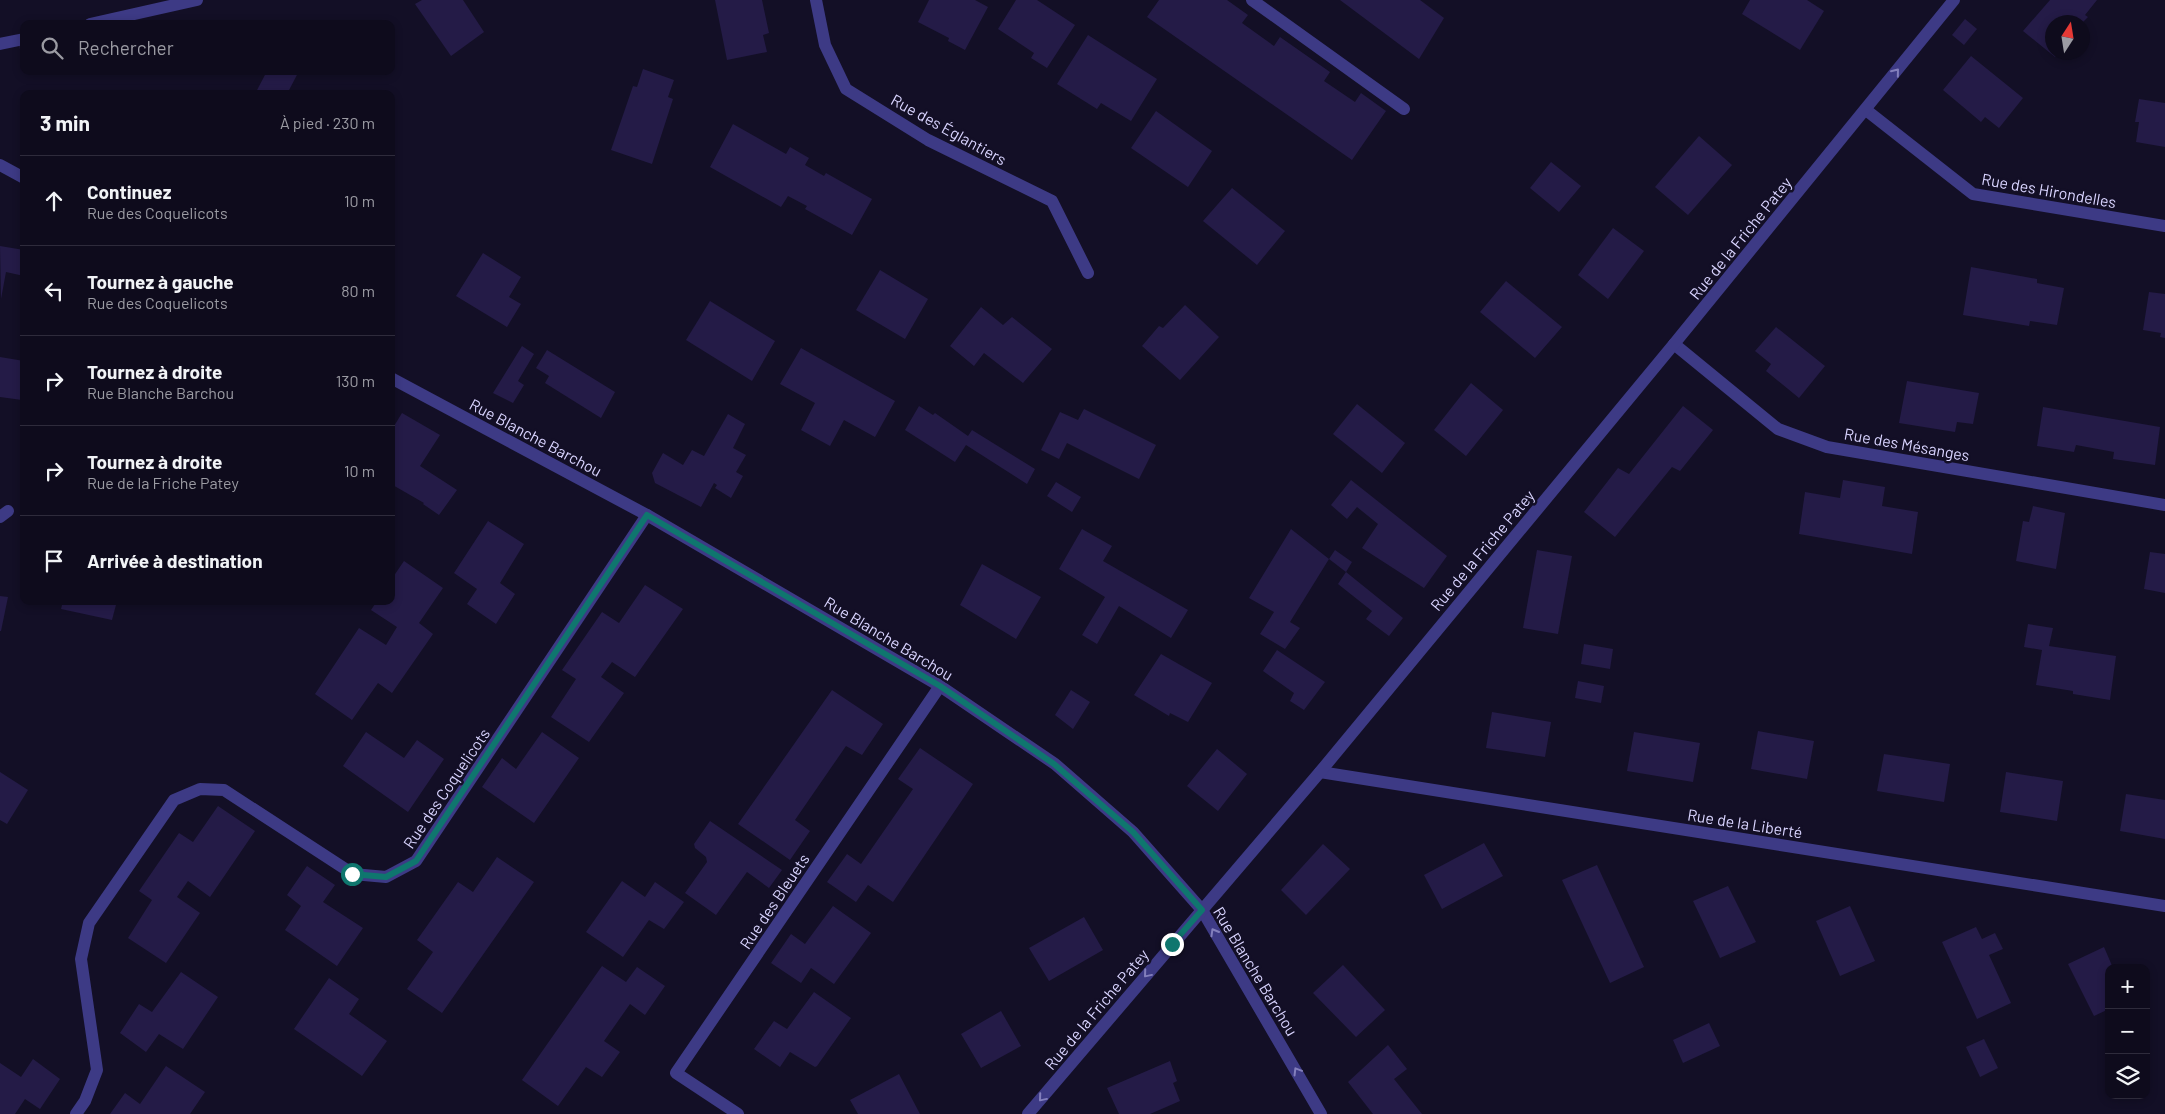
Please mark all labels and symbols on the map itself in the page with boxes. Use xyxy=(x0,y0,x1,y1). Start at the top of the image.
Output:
north arrow xyxy=(2045,15,2090,60)
one-way arrow xyxy=(1891,69,1899,78)
street label: Rue des Églantiers xyxy=(888,89,1010,169)
street label: Rue des Hirondelles xyxy=(1980,169,2118,211)
street label: Rue de la Friche Patey xyxy=(1685,173,1796,303)
street label: Rue Blanche Barchou xyxy=(467,394,605,480)
street label: Rue des Mésanges xyxy=(1843,424,1971,464)
street label: Rue de la Friche Patey xyxy=(1426,485,1538,614)
street label: Rue Blanche Barchou xyxy=(821,592,957,684)
street label: Rue des Coquelicots xyxy=(399,724,493,852)
street label: Rue de la Liberté xyxy=(1686,805,1804,841)
street label: Rue des Bleuets xyxy=(735,850,813,952)
route start xyxy=(341,863,364,886)
street label: Rue Blanche Barchou xyxy=(1210,903,1302,1039)
one-way arrow xyxy=(1211,928,1221,937)
route end xyxy=(1161,933,1184,956)
street label: Rue de la Friche Patey xyxy=(1040,944,1152,1073)
one-way arrow xyxy=(1144,968,1153,977)
one-way arrow xyxy=(1293,1068,1303,1077)
one-way arrow xyxy=(1038,1092,1047,1101)

